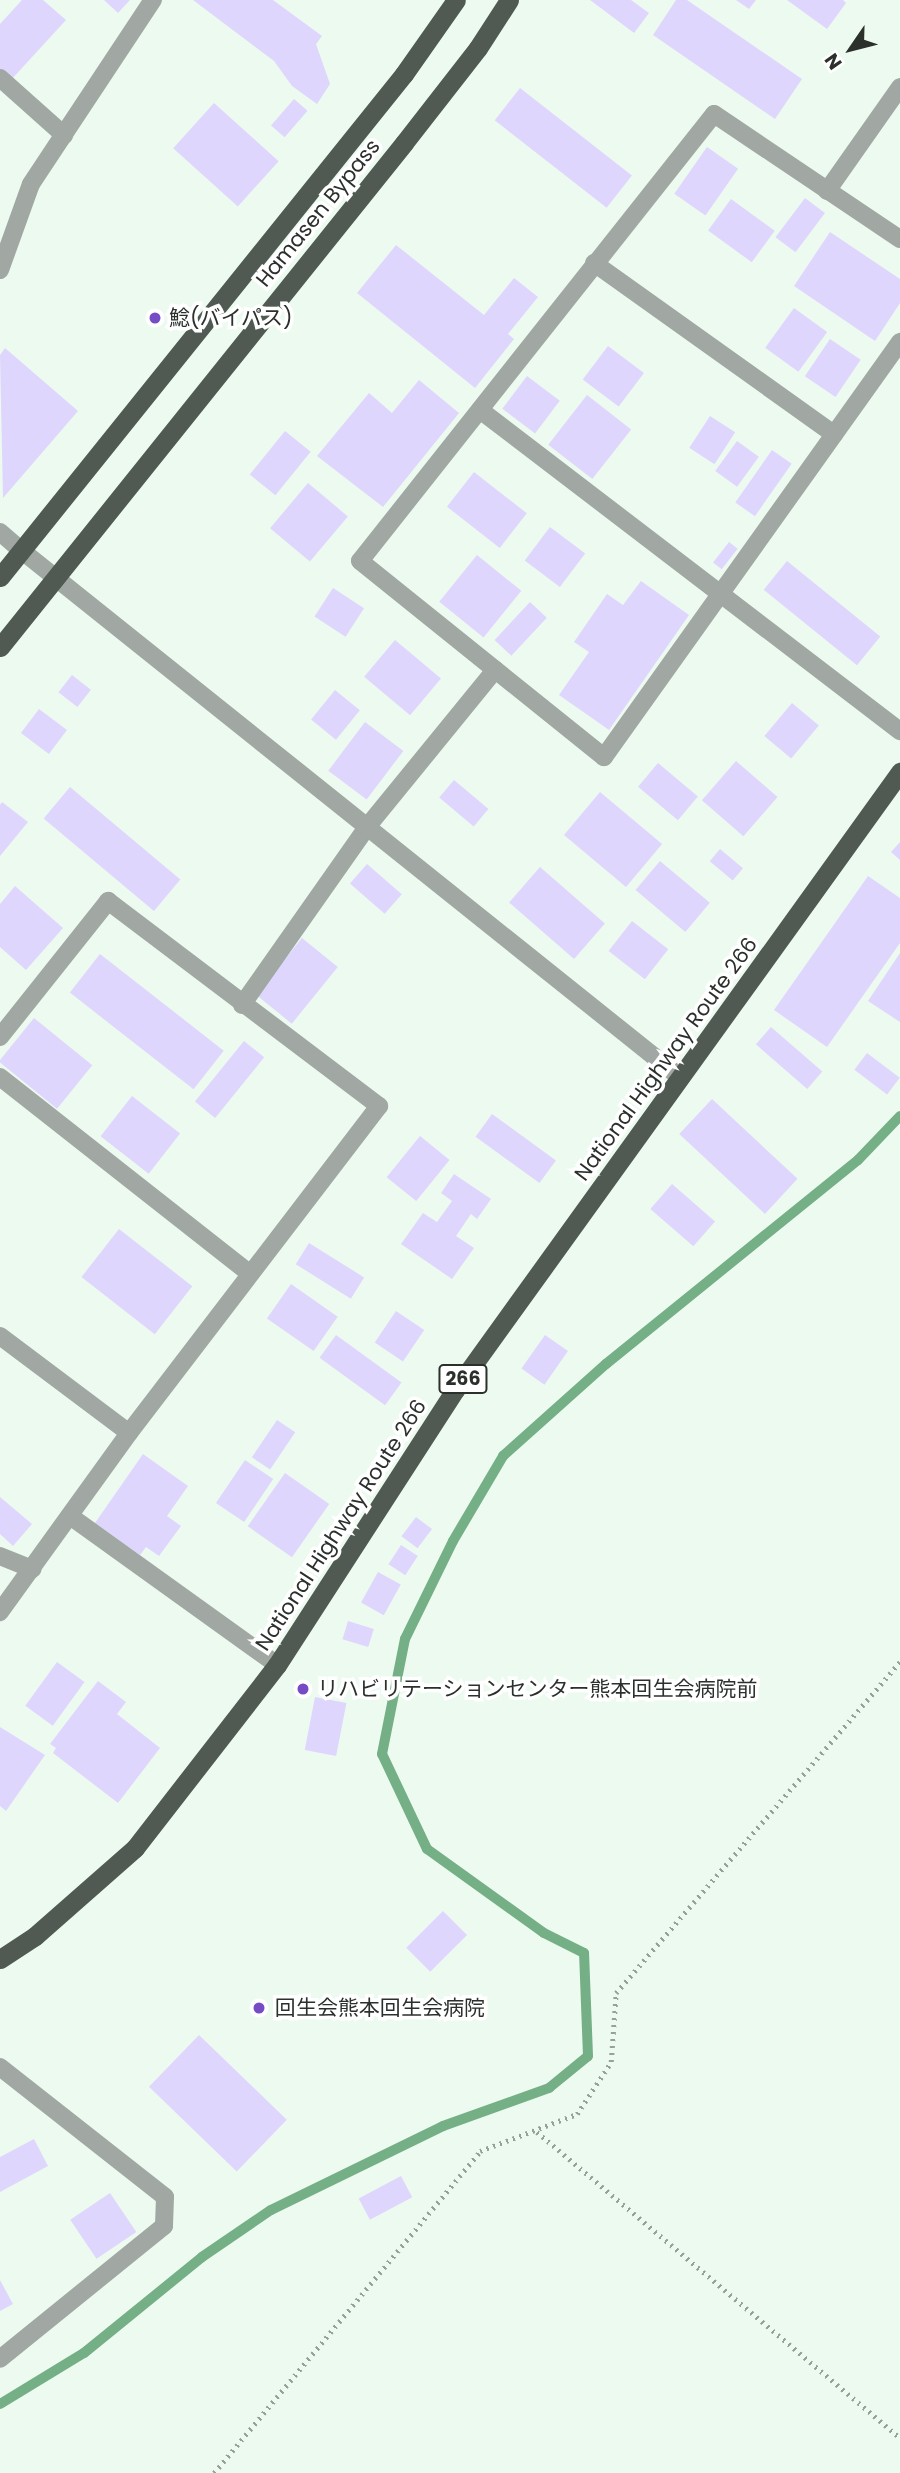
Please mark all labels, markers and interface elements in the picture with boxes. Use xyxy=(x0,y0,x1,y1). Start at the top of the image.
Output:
north arrow xyxy=(816,14,886,84)
text: N xyxy=(818,48,849,75)
street label: Hamasen Bypass xyxy=(251,134,385,292)
place label: 鯰(バイパス) xyxy=(169,305,293,331)
marker: 鯰(バイパス) xyxy=(147,310,163,326)
street label: National Highway Route 266 xyxy=(569,932,763,1186)
road number: 266 xyxy=(437,1364,489,1394)
street label: National Highway Route 266 xyxy=(250,1395,432,1655)
place label: リハビリテーションセンター熊本回生会病院前 xyxy=(317,1676,758,1702)
marker: リハビリテーションセンター熊本回生会病院前 xyxy=(295,1681,311,1697)
place label: 回生会熊本回生会病院 xyxy=(275,1995,485,2021)
marker: 回生会熊本回生会病院 xyxy=(249,1998,269,2018)

